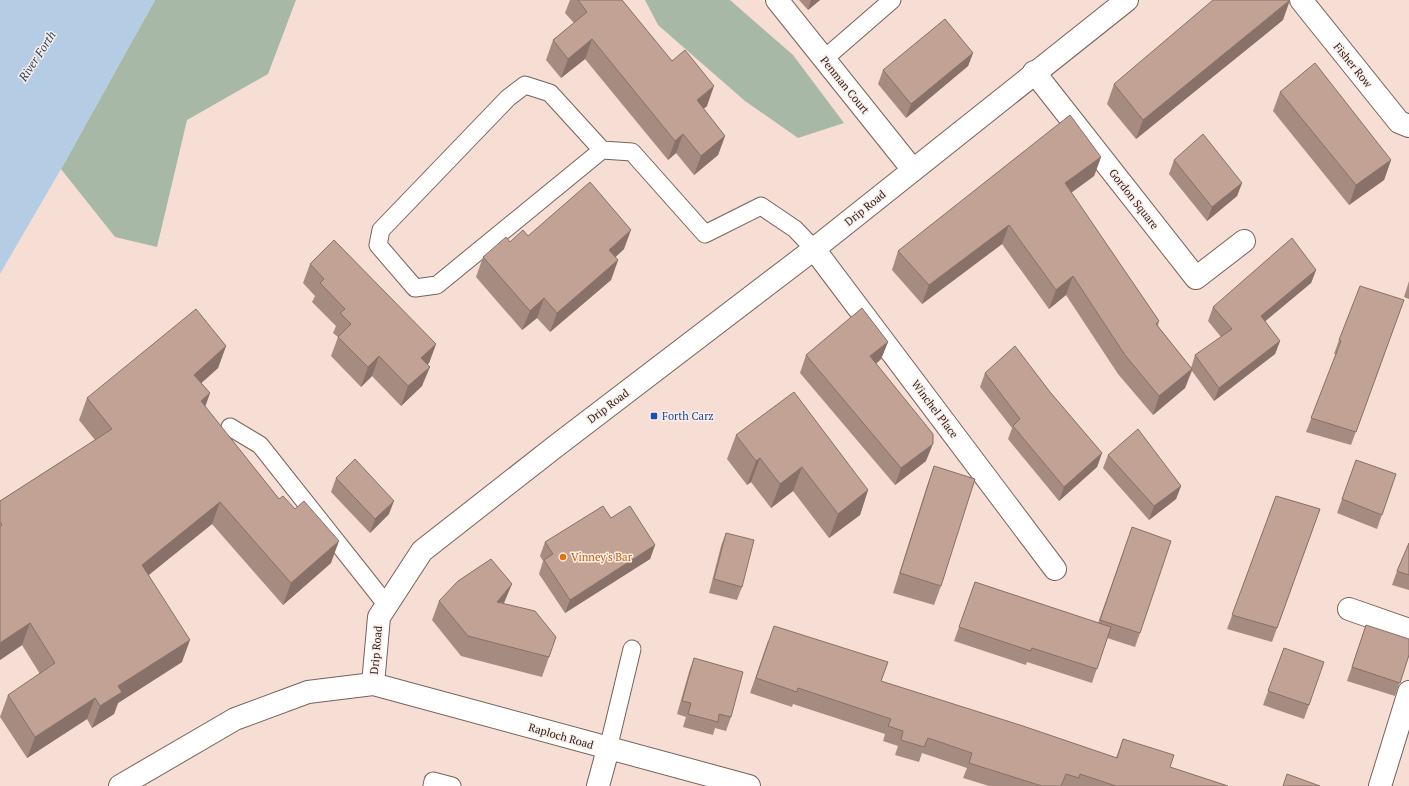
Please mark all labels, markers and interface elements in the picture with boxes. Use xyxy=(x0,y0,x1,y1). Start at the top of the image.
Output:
water label: River Forth xyxy=(15,28,59,85)
street label: Fisher Row xyxy=(1331,40,1376,91)
street label: Penman Court xyxy=(818,53,872,117)
street label: Gordon Square xyxy=(1106,166,1162,232)
street label: Drip Road xyxy=(842,187,888,229)
street label: Winchel Place xyxy=(909,377,962,441)
street label: Drip Road xyxy=(584,386,632,426)
place label: Forth Carz xyxy=(662,409,714,423)
marker: Forth Carz xyxy=(649,411,659,421)
place label: Vinney's Bar xyxy=(571,550,633,564)
marker: Vinney's Bar xyxy=(558,552,568,562)
street label: Drip Road xyxy=(367,625,385,675)
street label: Raploch Road xyxy=(527,720,595,752)

